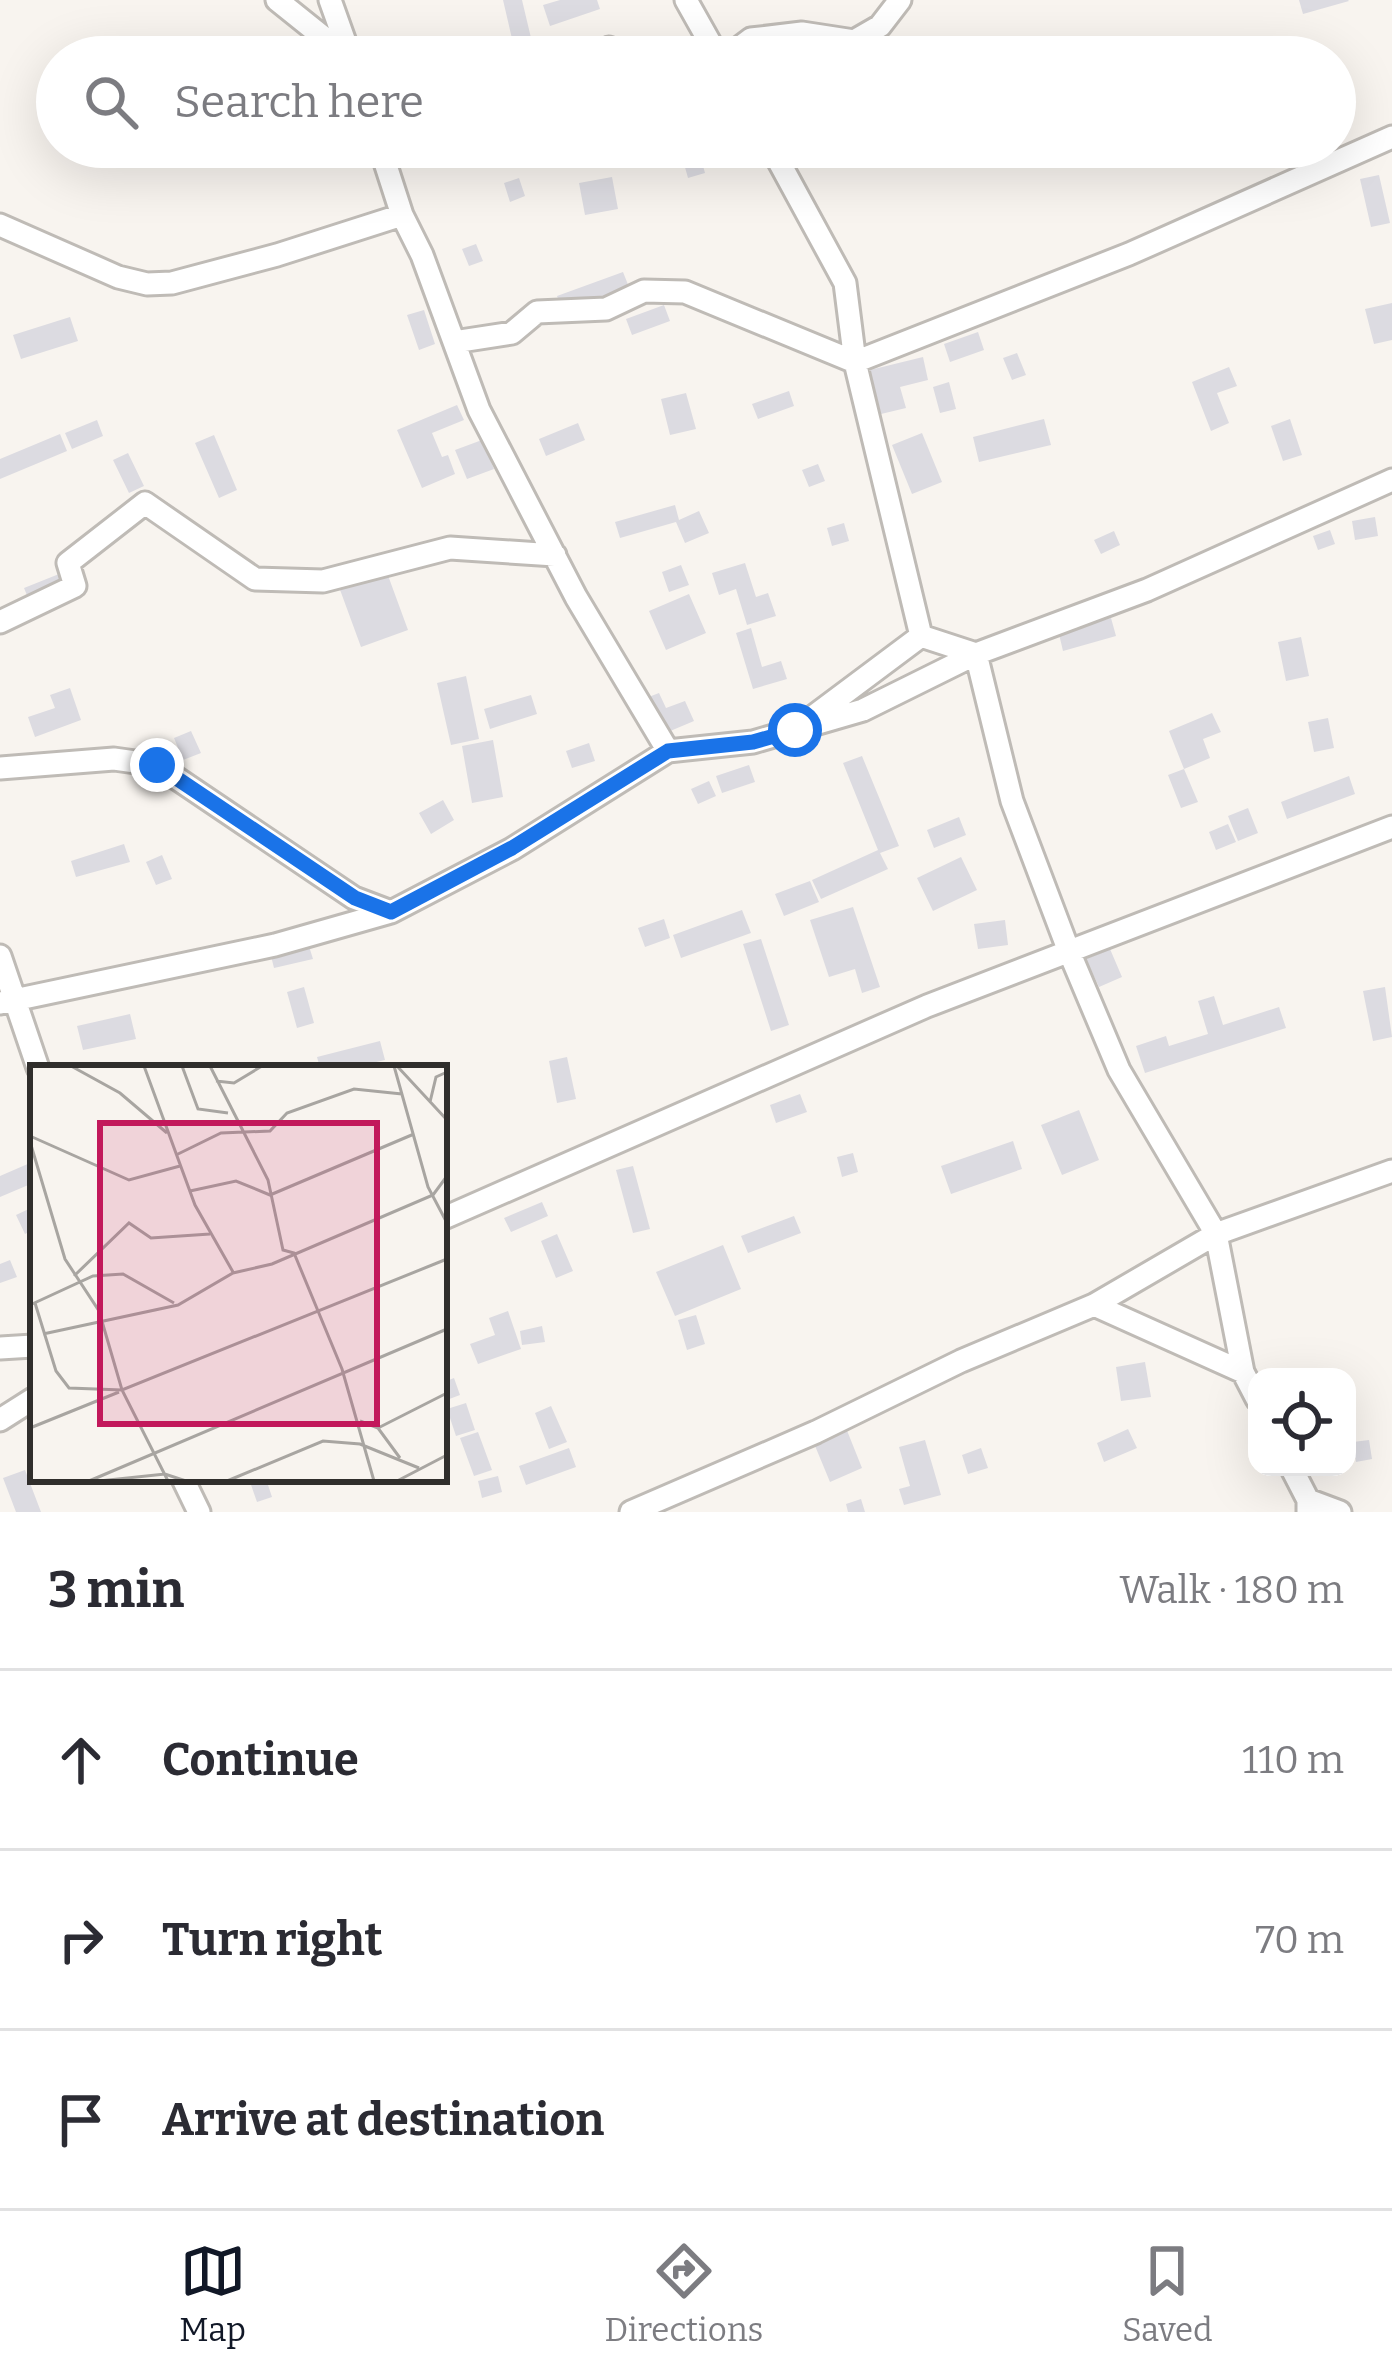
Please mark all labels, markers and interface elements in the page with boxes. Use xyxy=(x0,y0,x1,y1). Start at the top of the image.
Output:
search box xyxy=(36,36,1356,168)
icon: search xyxy=(78,69,144,135)
text: Search here xyxy=(174,75,424,129)
route start xyxy=(768,703,822,757)
route end xyxy=(130,738,184,792)
inset map xyxy=(30,1065,447,1482)
map controls xyxy=(1248,1368,1356,1476)
button: locate xyxy=(1248,1368,1356,1476)
text: 3 min xyxy=(48,1559,184,1621)
text: Walk · 180 m xyxy=(1120,1567,1344,1613)
icon: ahead xyxy=(48,1727,114,1793)
text: Continue xyxy=(162,1733,359,1787)
text: 110 m xyxy=(1242,1737,1344,1783)
icon: right xyxy=(48,1907,114,1973)
text: Turn right xyxy=(162,1913,382,1967)
text: 70 m xyxy=(1255,1917,1344,1963)
icon: arrive xyxy=(48,2087,114,2153)
text: Arrive at destination xyxy=(162,2093,604,2147)
tab: Map xyxy=(179,2238,246,2350)
tab: Directions xyxy=(605,2238,763,2350)
tab: Saved xyxy=(1122,2238,1213,2350)

